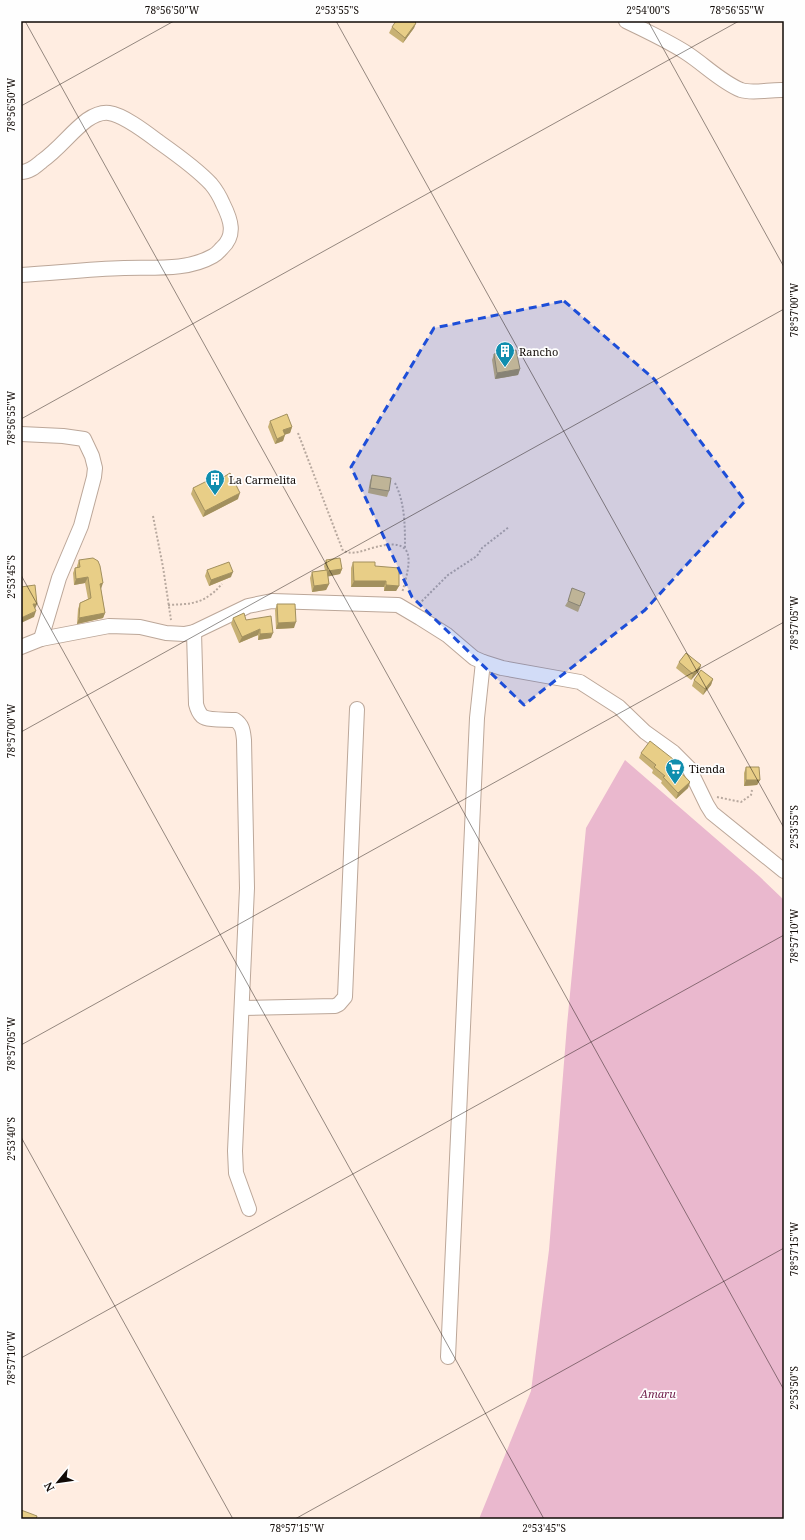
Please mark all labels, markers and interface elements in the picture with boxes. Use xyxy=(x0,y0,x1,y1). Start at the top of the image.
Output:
text: 78°56'50"W xyxy=(145,3,200,17)
text: 2°53'55"S xyxy=(315,3,359,17)
text: 2°54'00"S xyxy=(626,3,670,17)
text: 78°56'55"W xyxy=(710,3,765,17)
text: 78°56'50"W xyxy=(4,77,18,132)
text: 78°57'00"W xyxy=(787,282,801,337)
building icon: Rancho xyxy=(494,340,516,368)
place label: Rancho xyxy=(519,344,558,359)
text: 78°56'55"W xyxy=(4,390,18,445)
building icon: La Carmelita xyxy=(204,468,226,496)
place label: La Carmelita xyxy=(229,472,296,487)
text: 2°53'45"S xyxy=(4,555,18,599)
text: 78°57'05"W xyxy=(787,595,801,650)
text: 78°57'00"W xyxy=(4,703,18,758)
supermarket icon: Tienda xyxy=(664,757,686,785)
place label: Tienda xyxy=(689,761,725,776)
text: 2°53'55"S xyxy=(787,805,801,849)
text: 78°57'10"W xyxy=(787,908,801,963)
text: 78°57'05"W xyxy=(4,1016,18,1071)
text: 2°53'40"S xyxy=(4,1117,18,1161)
text: 78°57'15"W xyxy=(787,1221,801,1276)
text: 78°57'10"W xyxy=(4,1330,18,1385)
text: 2°53'50"S xyxy=(787,1366,801,1410)
park label: Amaru xyxy=(639,1386,676,1401)
north arrow xyxy=(38,1462,78,1502)
text: N xyxy=(40,1479,57,1495)
text: 78°57'15"W xyxy=(270,1521,325,1535)
text: 2°53'45"S xyxy=(522,1521,566,1535)

